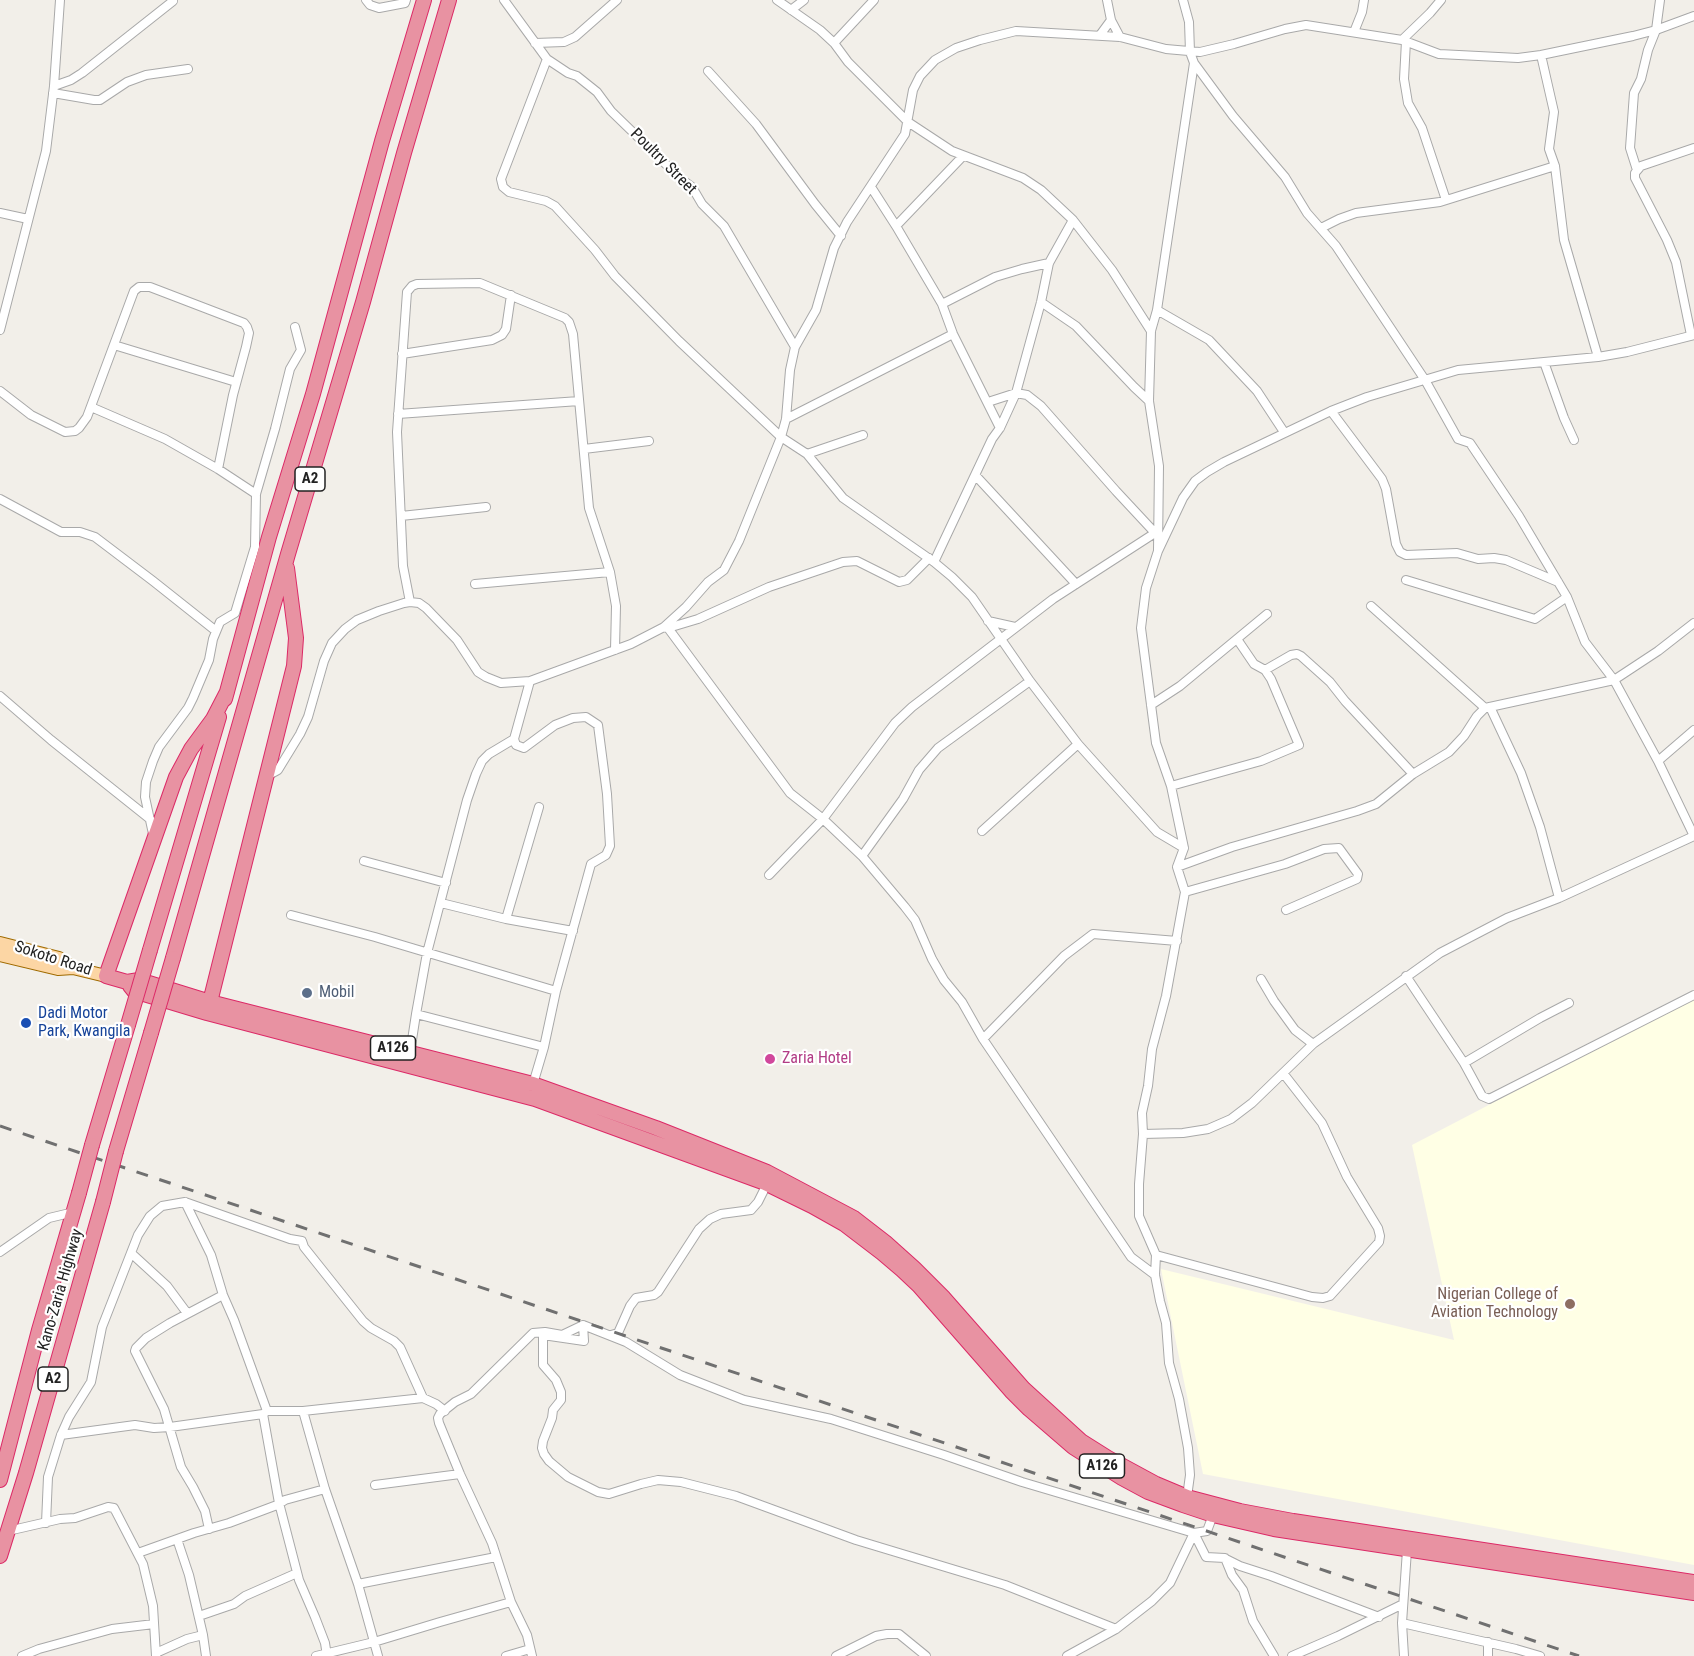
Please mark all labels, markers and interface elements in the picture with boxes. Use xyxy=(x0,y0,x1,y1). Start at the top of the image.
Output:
street label: Poultry Street xyxy=(626,125,700,199)
road number: A2 xyxy=(295,467,325,491)
street label: Sokoto Road xyxy=(12,938,94,980)
place label: Mobil xyxy=(319,983,354,1003)
marker: Mobil xyxy=(300,986,314,1000)
place label: Dadi Motor Park, Kwangila xyxy=(38,1004,130,1042)
marker: Dadi Motor Park, Kwangila xyxy=(19,1016,33,1030)
road number: A126 xyxy=(370,1036,416,1060)
place label: Zaria Hotel xyxy=(782,1049,852,1069)
marker: Zaria Hotel xyxy=(763,1052,777,1066)
street label: Kano-Zaria Highway xyxy=(34,1227,88,1353)
place label: Nigerian College of Aviation Technology xyxy=(1431,1285,1558,1323)
marker: Nigerian College of Aviation Technology xyxy=(1563,1297,1577,1311)
road number: A2 xyxy=(38,1367,68,1391)
road number: A126 xyxy=(1080,1454,1124,1478)

